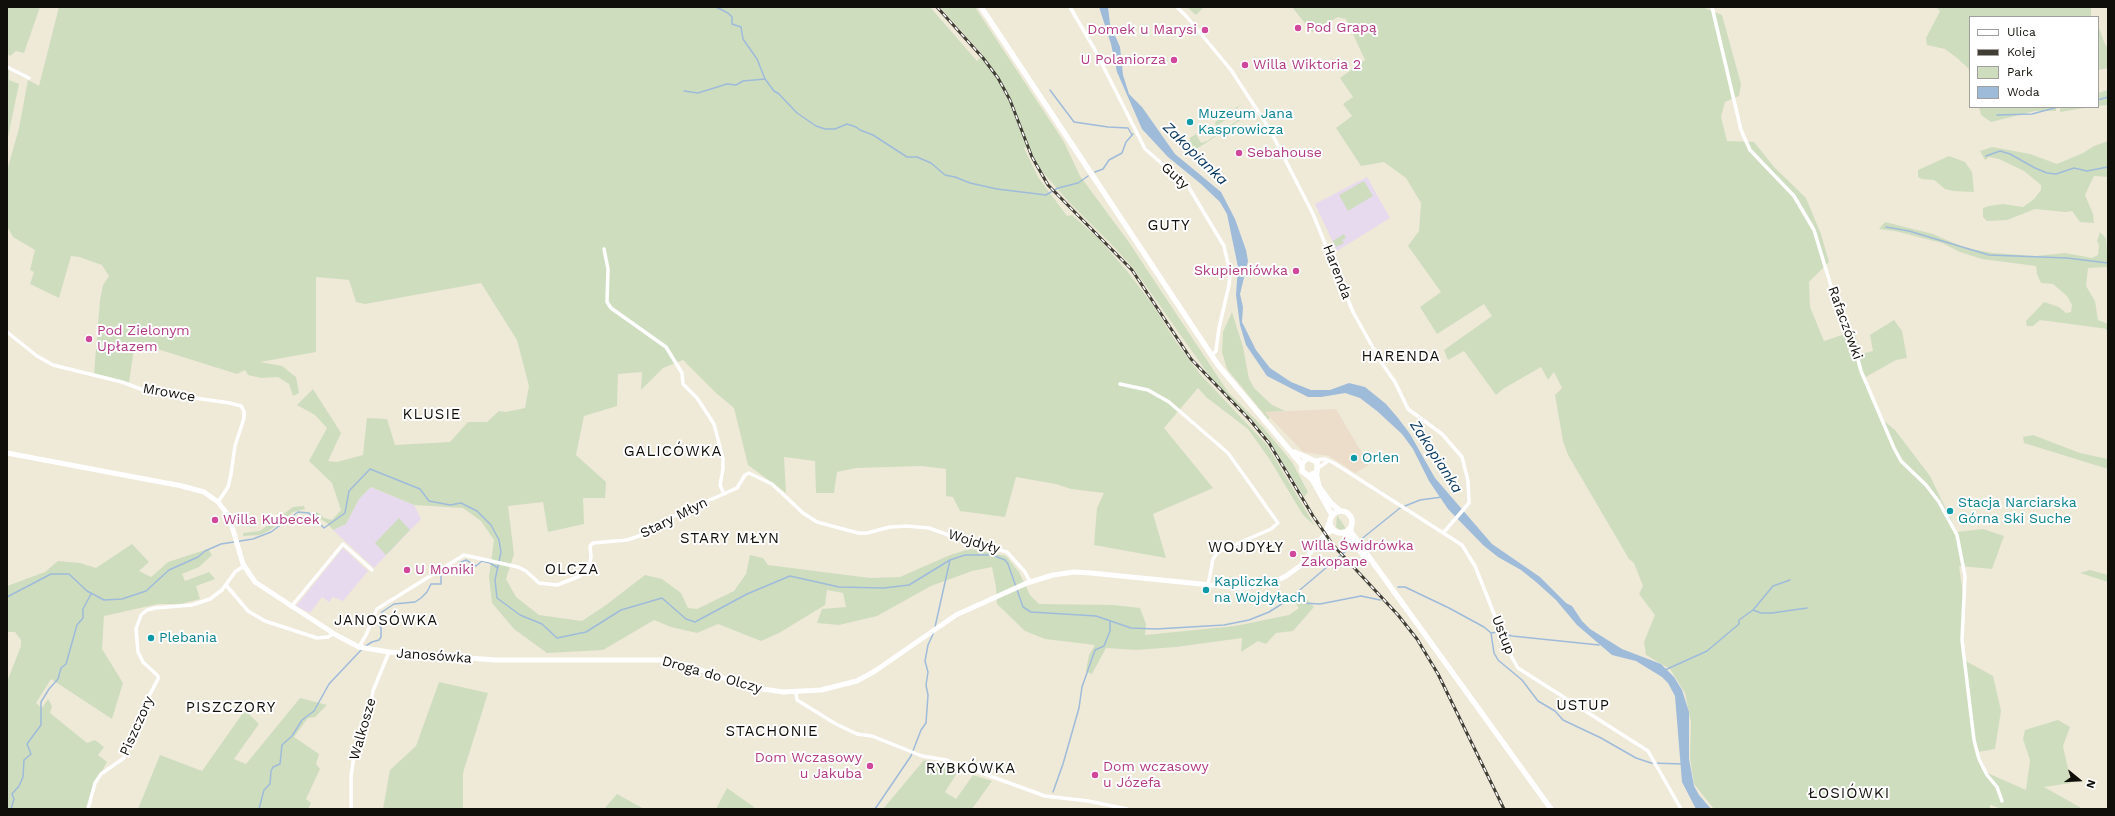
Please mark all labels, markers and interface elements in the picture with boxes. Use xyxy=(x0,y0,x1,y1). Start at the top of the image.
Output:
legend xyxy=(1969,16,2099,108)
place label: Pod Grapą xyxy=(1306,20,1377,36)
place label: Domek u Marysi xyxy=(1087,22,1197,38)
marker: Pod Grapą xyxy=(1293,23,1303,33)
marker: Domek u Marysi xyxy=(1200,25,1210,35)
text: Ulica xyxy=(2007,25,2036,39)
text: Kolej xyxy=(2007,45,2035,59)
place label: U Polaniorza xyxy=(1080,52,1166,68)
marker: U Polaniorza xyxy=(1169,55,1179,65)
place label: Willa Wiktoria 2 xyxy=(1253,57,1361,73)
marker: Willa Wiktoria 2 xyxy=(1240,60,1250,70)
text: Park xyxy=(2007,65,2033,79)
text: Woda xyxy=(2007,85,2040,99)
place label: Muzeum Jana Kasprowicza xyxy=(1198,106,1293,138)
marker: Muzeum Jana Kasprowicza xyxy=(1185,117,1195,127)
water label: Zakopianka xyxy=(1159,119,1231,189)
place label: Sebahouse xyxy=(1247,145,1322,161)
marker: Sebahouse xyxy=(1234,148,1244,158)
street label: Guty xyxy=(1158,159,1192,193)
district label: GUTY xyxy=(1147,217,1191,235)
street label: Harenda xyxy=(1319,242,1355,302)
place label: Skupieniówka xyxy=(1194,263,1288,279)
marker: Skupieniówka xyxy=(1291,266,1301,276)
street label: Rafaczówki xyxy=(1824,284,1866,362)
place label: Pod Zielonym Upłazem xyxy=(97,323,190,356)
marker: Pod Zielonym Upłazem xyxy=(84,334,94,344)
district label: HARENDA xyxy=(1362,348,1440,366)
street label: Mrowce xyxy=(141,380,197,406)
district label: KLUSIE xyxy=(403,406,461,424)
water label: Zakopianka xyxy=(1406,417,1466,497)
district label: GALICÓWKA xyxy=(624,443,722,461)
place label: Orlen xyxy=(1362,450,1399,466)
marker: Orlen xyxy=(1349,453,1359,463)
street label: Stary Młyn xyxy=(637,494,711,542)
place label: Stacja Narciarska Górna Ski Suche xyxy=(1958,495,2077,528)
marker: Stacja Narciarska Górna Ski Suche xyxy=(1945,506,1955,516)
place label: Willa Kubecek xyxy=(223,512,320,528)
marker: Willa Kubecek xyxy=(210,515,220,525)
street label: Wojdyły xyxy=(946,526,1002,558)
district label: STARY MŁYN xyxy=(680,530,780,548)
place label: Willa Świdrówka Zakopane xyxy=(1301,538,1414,570)
district label: WOJDYŁY xyxy=(1208,539,1284,557)
marker: Willa Świdrówka Zakopane xyxy=(1288,549,1298,559)
district label: OLCZA xyxy=(545,561,599,579)
place label: U Moniki xyxy=(415,562,474,578)
marker: U Moniki xyxy=(402,565,412,575)
place label: Kapliczka na Wojdyłach xyxy=(1214,574,1306,606)
marker: Kapliczka na Wojdyłach xyxy=(1201,585,1211,595)
district label: JANOSÓWKA xyxy=(334,612,438,630)
street label: Ustup xyxy=(1488,613,1518,657)
place label: Plebania xyxy=(159,630,217,646)
marker: Plebania xyxy=(146,633,156,643)
street label: Janosówka xyxy=(396,645,472,667)
street label: Droga do Olczy xyxy=(660,653,764,697)
street label: Piszczory xyxy=(116,694,158,758)
street label: Walkosze xyxy=(346,696,380,762)
district label: USTUP xyxy=(1556,697,1610,715)
district label: PISZCZORY xyxy=(186,699,276,717)
district label: STACHONIE xyxy=(726,723,818,741)
place label: Dom Wczasowy u Jakuba xyxy=(755,750,862,782)
place label: Dom wczasowy u Józefa xyxy=(1103,759,1209,792)
district label: RYBKÓWKA xyxy=(926,760,1016,778)
north arrow xyxy=(2059,760,2099,800)
marker: Dom Wczasowy u Jakuba xyxy=(865,761,875,771)
marker: Dom wczasowy u Józefa xyxy=(1090,770,1100,780)
text: N xyxy=(2083,778,2098,790)
district label: ŁOSIÓWKI xyxy=(1808,785,1890,803)

